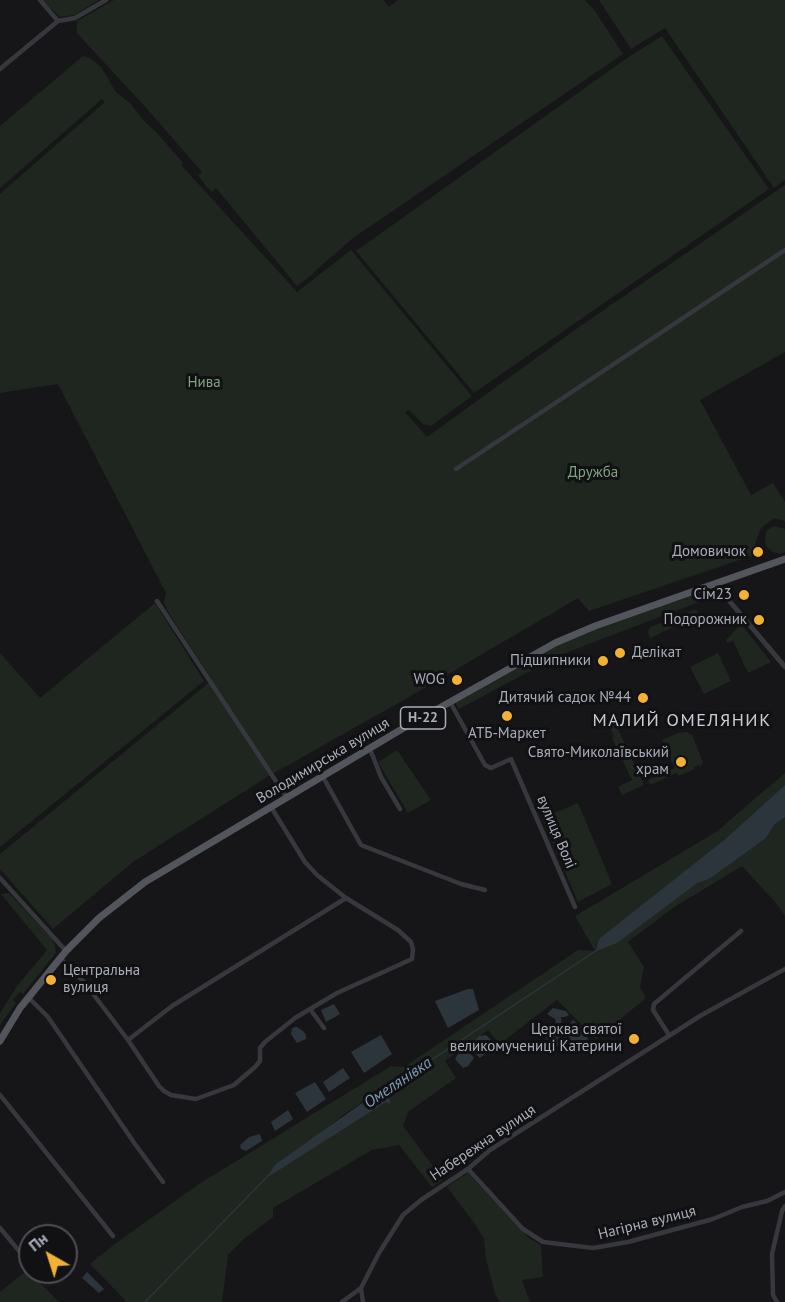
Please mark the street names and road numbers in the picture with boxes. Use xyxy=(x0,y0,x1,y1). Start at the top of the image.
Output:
road number: Н-22 xyxy=(400,707,446,729)
street label: Володимирська вулиця xyxy=(253,714,393,808)
street label: вулиця Волі xyxy=(533,793,579,871)
street label: Набережна вулиця xyxy=(427,1101,539,1185)
street label: Нагірна вулиця xyxy=(596,1202,698,1244)

